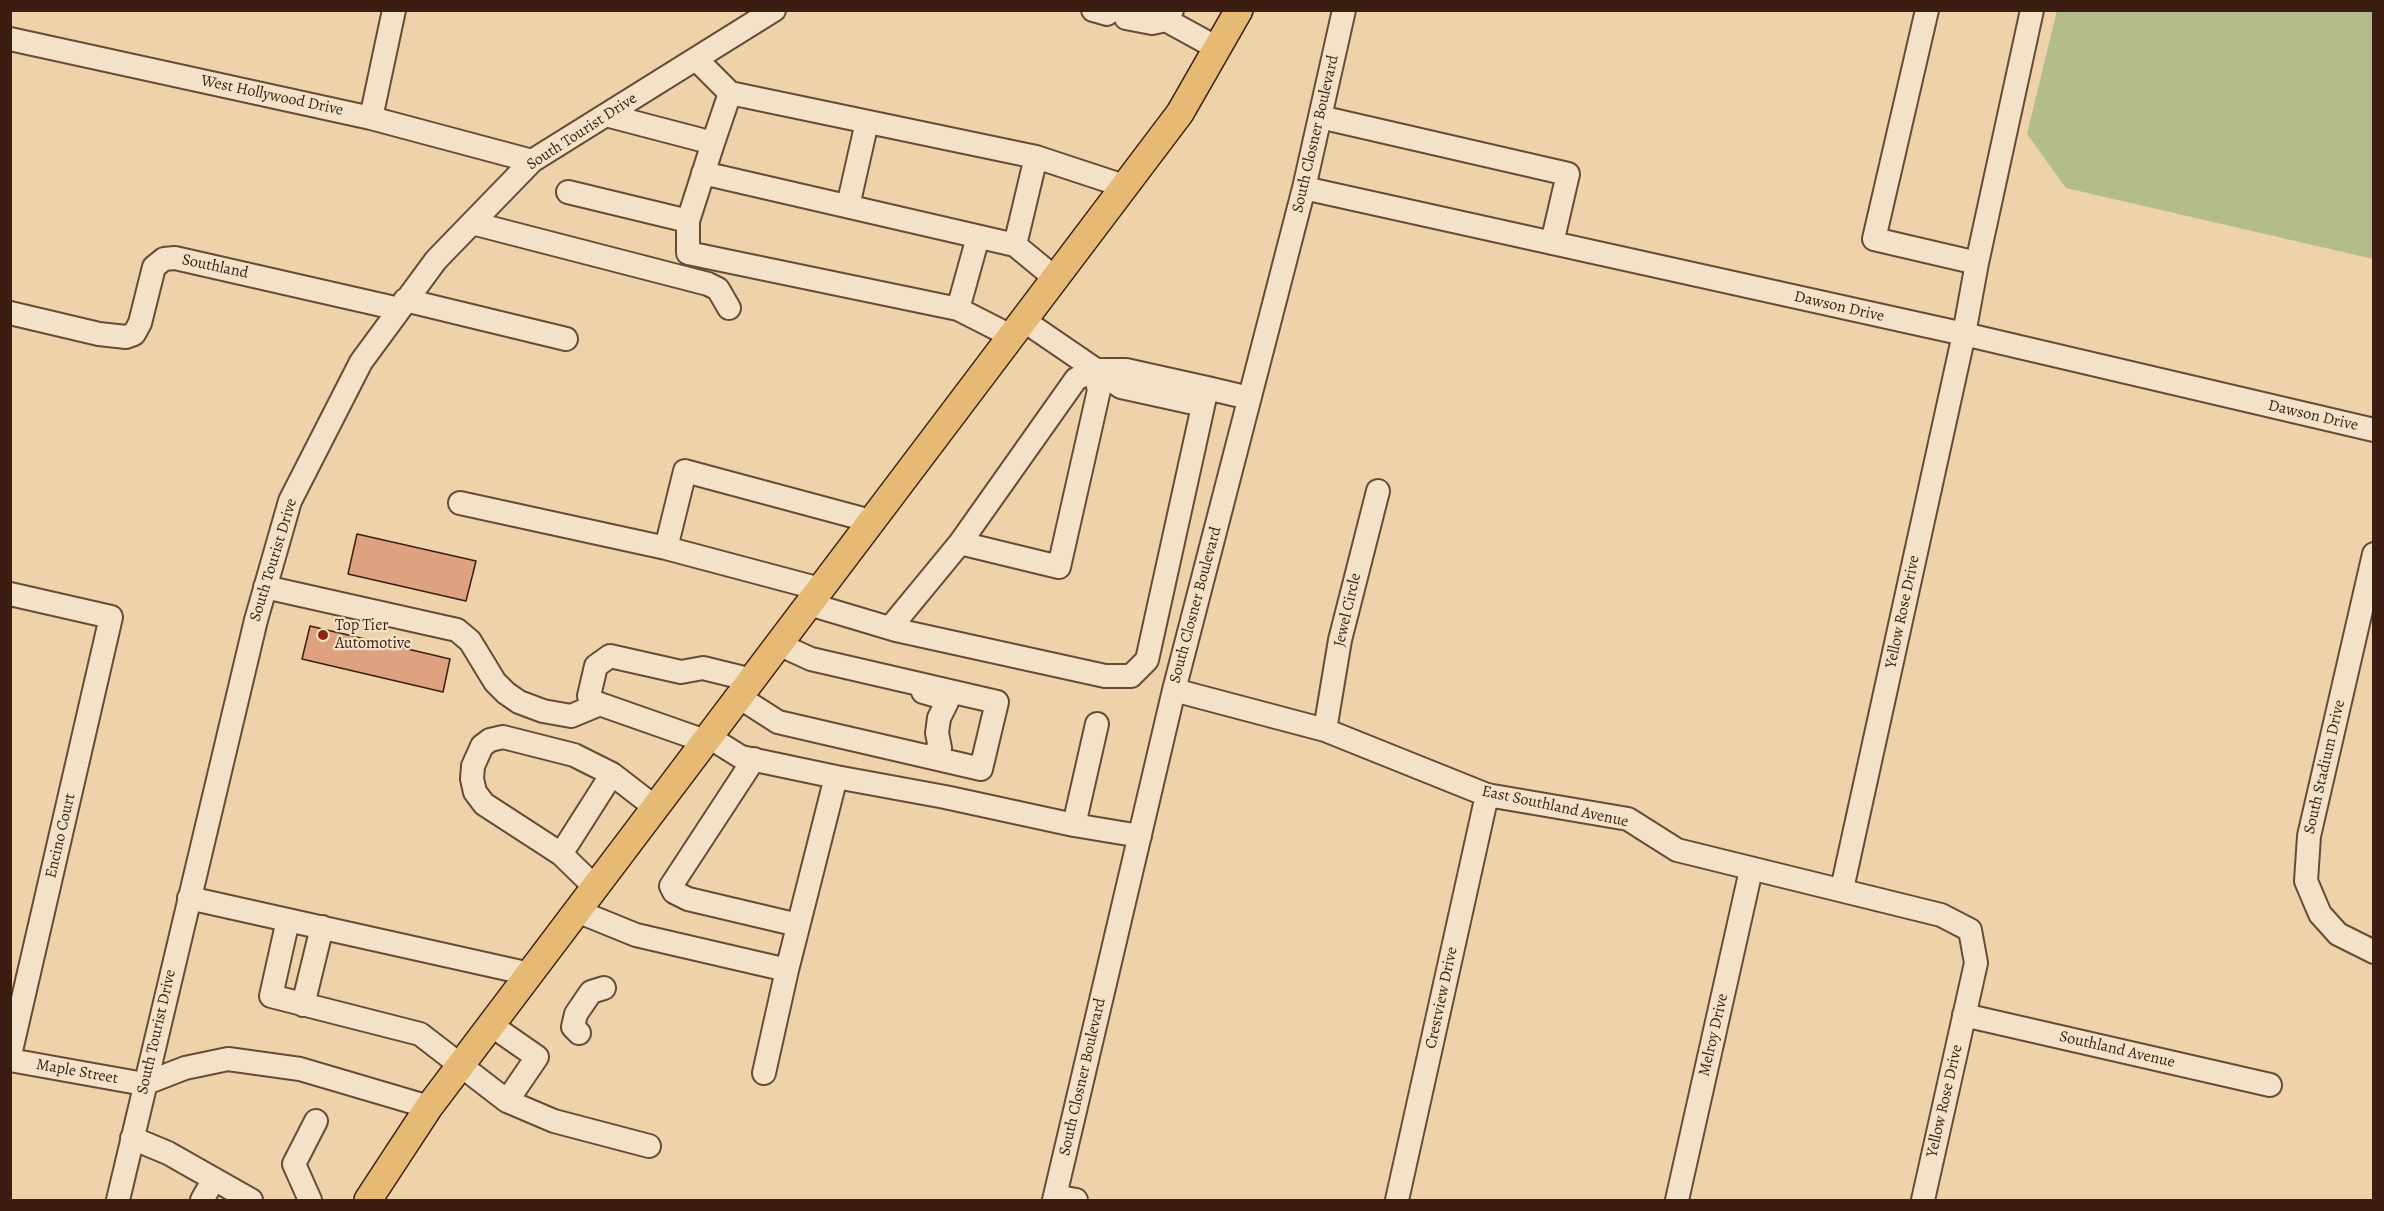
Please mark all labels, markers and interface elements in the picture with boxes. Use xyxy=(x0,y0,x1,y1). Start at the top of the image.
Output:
street label: South Closner Boulevard xyxy=(1289,53,1343,215)
street label: West Hollywood Drive xyxy=(199,72,345,120)
street label: South Tourist Drive xyxy=(523,89,641,175)
street label: Southland xyxy=(180,251,250,283)
street label: Dawson Drive xyxy=(1792,287,1886,327)
street label: Dawson Drive xyxy=(2266,396,2360,436)
street label: South Tourist Drive xyxy=(246,496,302,624)
street label: South Closner Boulevard xyxy=(1166,525,1226,685)
street label: Yellow Rose Drive xyxy=(1882,554,1924,670)
street label: Jewel Circle xyxy=(1330,571,1366,649)
place label: Top Tier Automotive xyxy=(335,616,411,654)
marker: Top Tier Automotive xyxy=(316,628,330,642)
street label: South Stadium Drive xyxy=(2300,698,2350,836)
street label: East Southland Avenue xyxy=(1480,782,1630,832)
street label: Encino Court xyxy=(42,792,80,880)
street label: Crestview Drive xyxy=(1422,945,1462,1051)
street label: South Tourist Drive xyxy=(133,968,181,1096)
street label: Melroy Drive xyxy=(1695,992,1733,1078)
street label: South Closner Boulevard xyxy=(1056,996,1110,1158)
street label: Southland Avenue xyxy=(2057,1027,2177,1073)
street label: Yellow Rose Drive xyxy=(1923,1043,1967,1159)
street label: Maple Street xyxy=(35,1055,119,1089)

